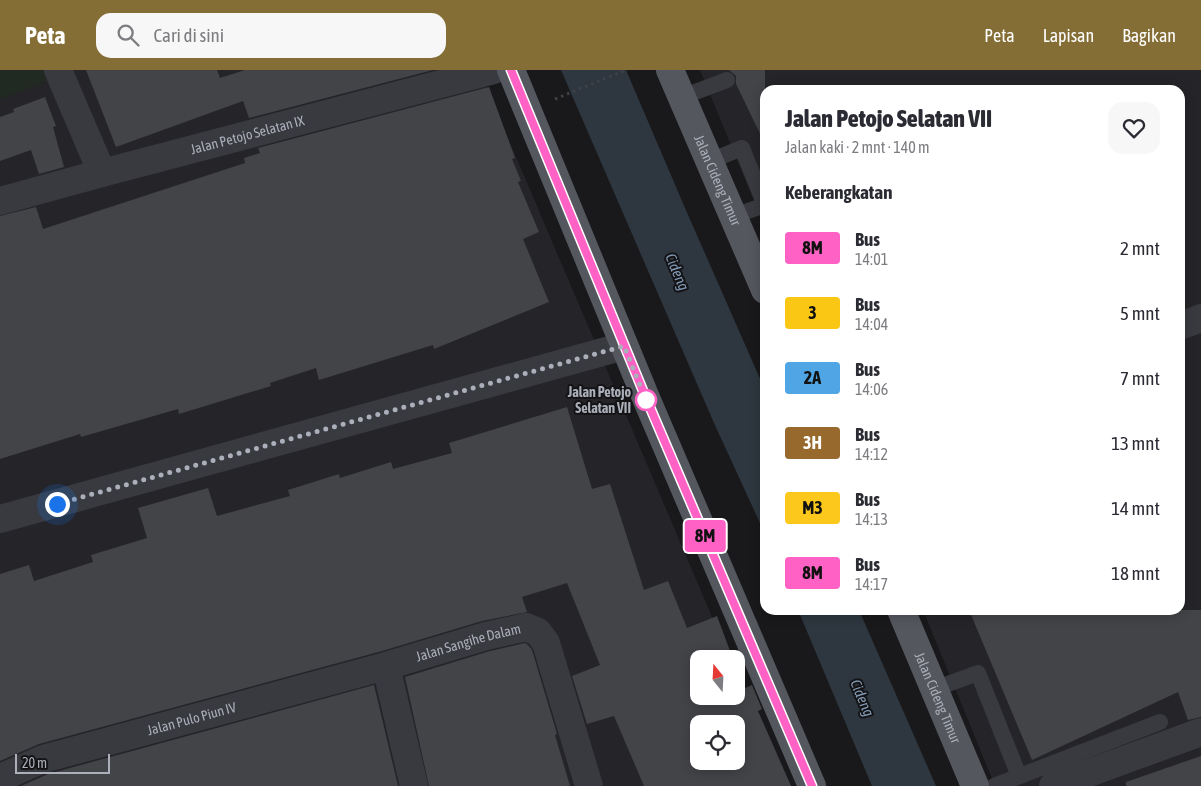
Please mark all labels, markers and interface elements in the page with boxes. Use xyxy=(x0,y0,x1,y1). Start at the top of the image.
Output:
search box xyxy=(96,13,446,58)
icon: search xyxy=(114,21,142,49)
text: Peta xyxy=(25,22,66,49)
text: Cari di sini xyxy=(154,24,224,46)
text: Peta xyxy=(984,25,1015,46)
text: Lapisan xyxy=(1043,25,1094,46)
text: Bagikan xyxy=(1122,25,1176,46)
button: heart xyxy=(1108,102,1160,154)
text: Jalan Petojo Selatan VII xyxy=(785,105,992,132)
street label: Jalan Petojo Selatan IX xyxy=(189,112,307,157)
street label: Jalan Cideng Timur xyxy=(691,132,745,229)
text: Jalan kaki · 2 mnt · 140 m xyxy=(785,138,929,156)
text: Keberangkatan xyxy=(785,181,892,203)
text: Bus xyxy=(855,228,880,250)
text: 8M xyxy=(802,237,823,258)
text: 2 mnt xyxy=(1120,237,1160,259)
text: 14:01 xyxy=(855,250,888,268)
water label: Cideng xyxy=(662,251,693,293)
text: Bus xyxy=(855,293,880,315)
text: 3 xyxy=(808,302,817,323)
text: 5 mnt xyxy=(1120,302,1160,324)
text: 14:04 xyxy=(855,315,888,333)
text: Bus xyxy=(855,358,880,380)
text: 2A xyxy=(804,367,821,388)
text: 7 mnt xyxy=(1120,367,1160,389)
text: 14:06 xyxy=(855,380,888,398)
place label: Jalan Petojo Selatan VII xyxy=(567,384,631,416)
marker: Jalan Petojo Selatan VII xyxy=(635,389,657,411)
text: Bus xyxy=(855,423,880,445)
text: 3H xyxy=(803,432,822,453)
text: 13 mnt xyxy=(1111,432,1160,454)
text: 14:12 xyxy=(855,445,888,463)
text: Bus xyxy=(855,488,880,510)
your location xyxy=(45,492,70,517)
text: M3 xyxy=(802,497,823,518)
text: 14 mnt xyxy=(1111,497,1160,519)
text: 14:13 xyxy=(855,510,888,528)
line badge: 8M xyxy=(682,520,728,552)
text: 8M xyxy=(695,525,715,546)
text: Bus xyxy=(855,553,880,575)
text: 8M xyxy=(802,562,823,583)
text: 18 mnt xyxy=(1111,562,1160,584)
text: 14:17 xyxy=(855,575,888,593)
street label: Jalan Sangihe Dalam xyxy=(414,620,522,665)
north arrow xyxy=(690,650,745,705)
map controls xyxy=(690,650,745,770)
street label: Jalan Cideng Timur xyxy=(912,650,964,746)
water label: Cideng xyxy=(847,677,878,719)
street label: Jalan Pulo Piun IV xyxy=(145,699,238,738)
button: locate xyxy=(690,715,745,770)
scale bar xyxy=(15,751,110,774)
text: 20 m xyxy=(22,755,47,771)

